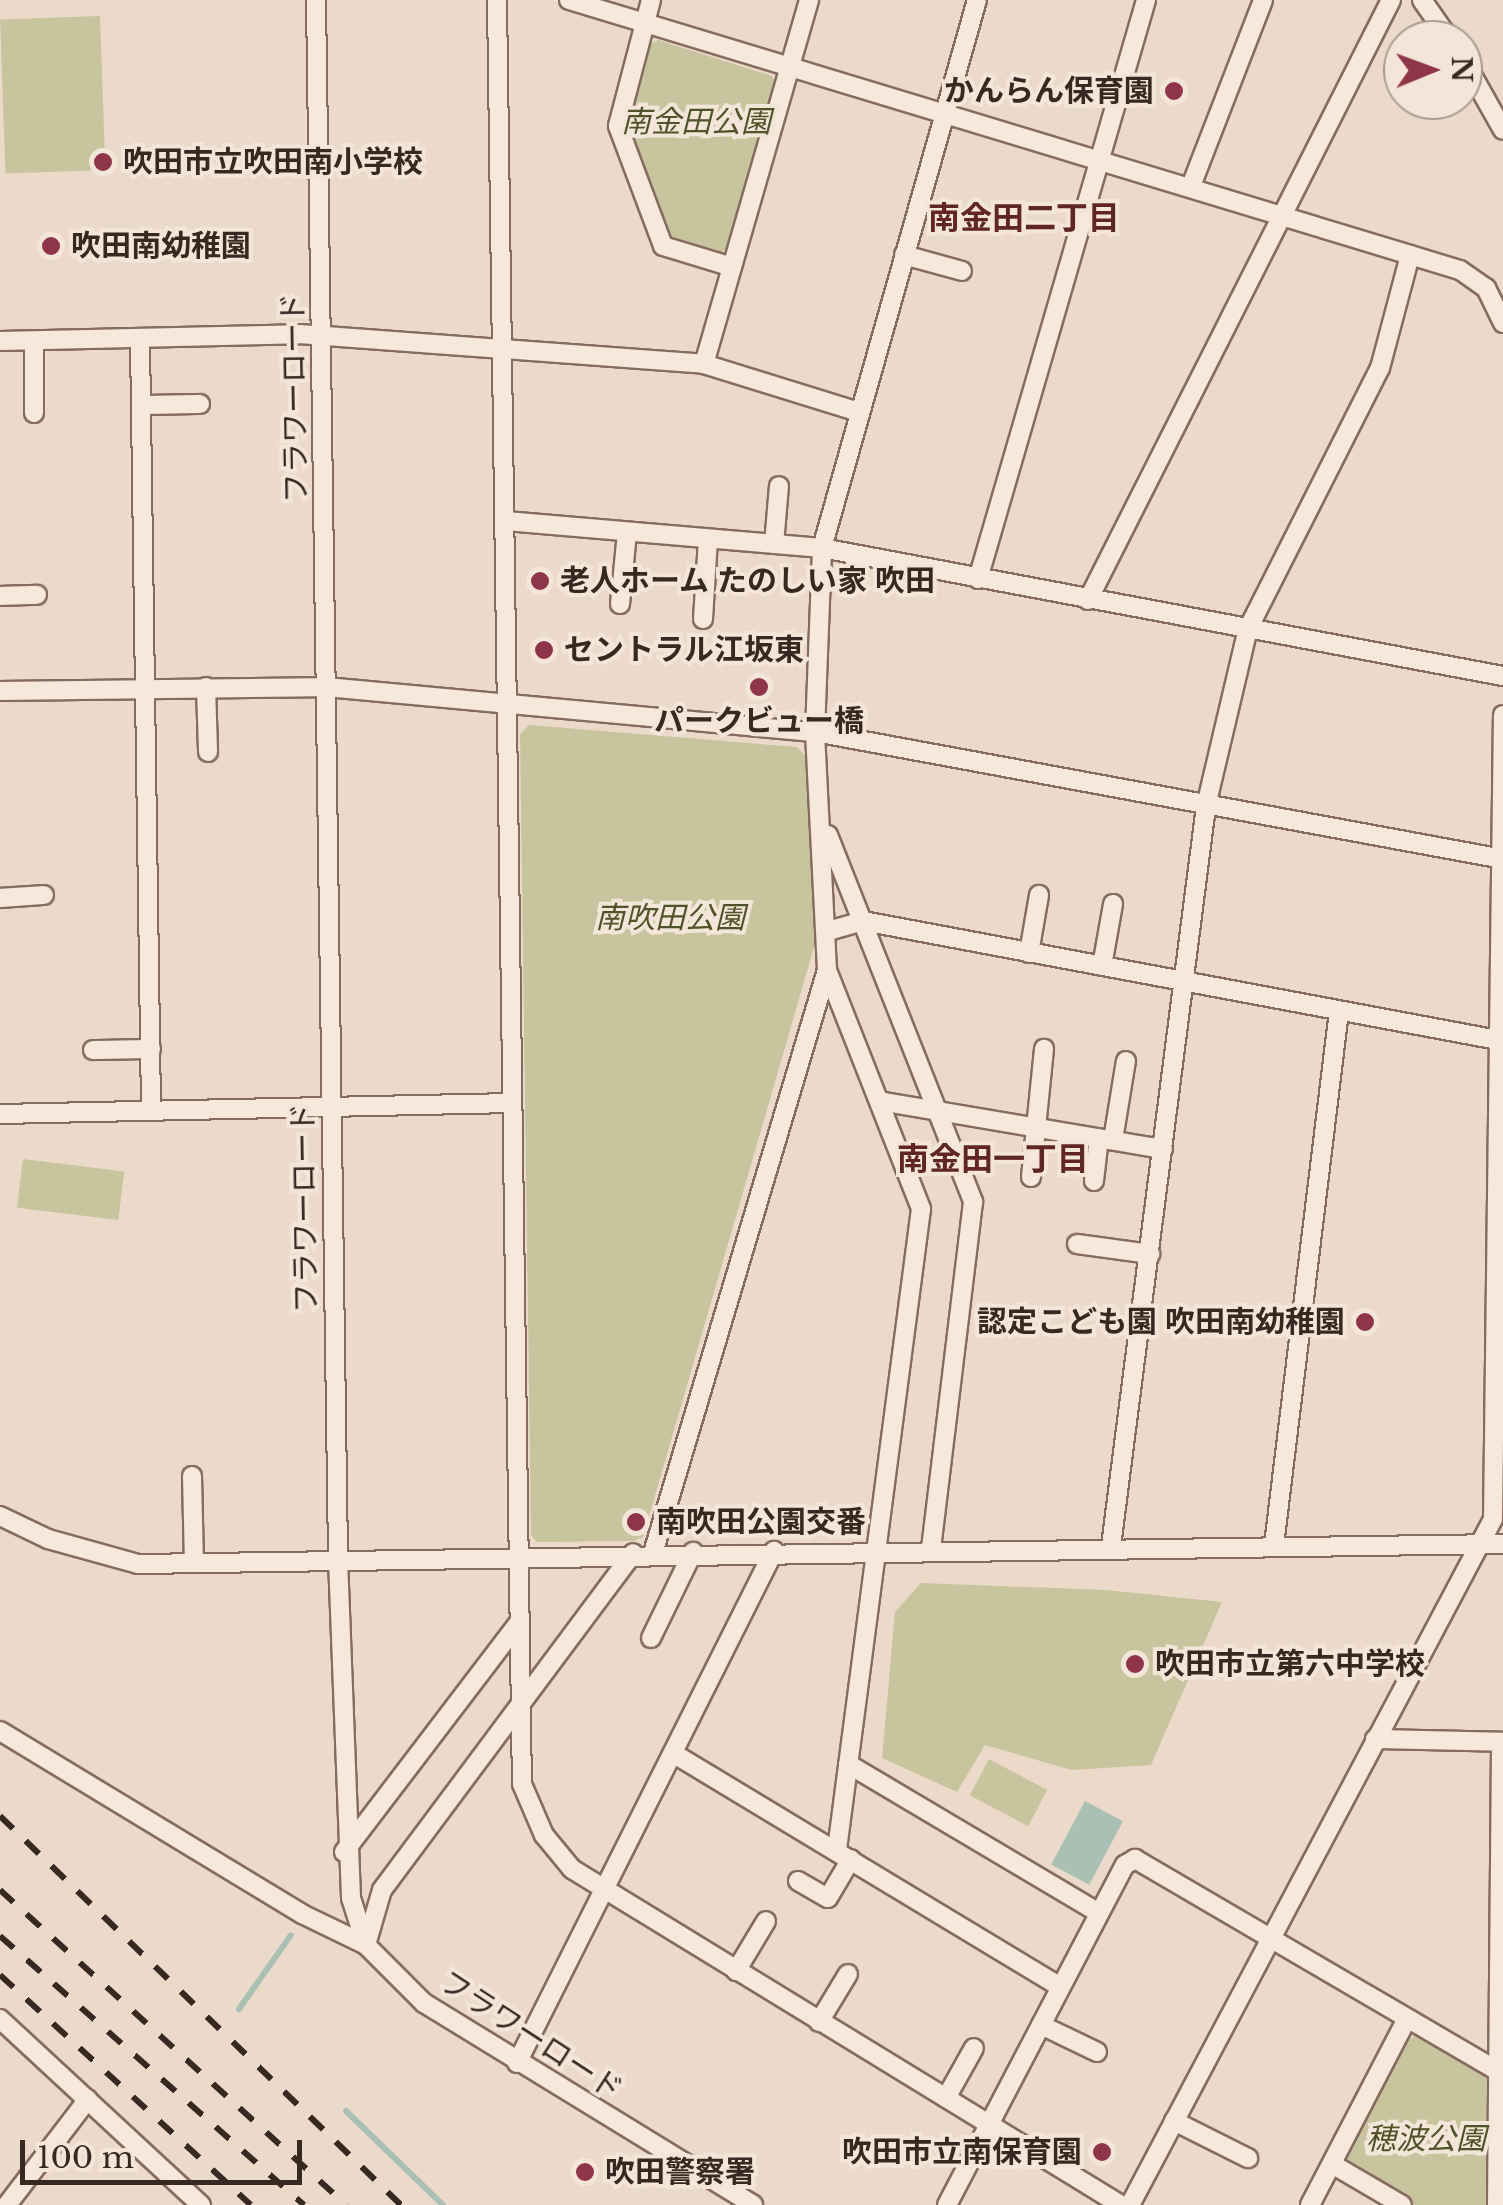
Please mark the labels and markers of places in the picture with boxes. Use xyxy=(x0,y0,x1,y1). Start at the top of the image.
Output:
place label: かんらん保育園 xyxy=(944,73,1154,109)
marker: かんらん保育園 xyxy=(1163,80,1185,102)
place label: 吹田市立吹田南小学校 xyxy=(123,144,423,180)
marker: 吹田市立吹田南小学校 xyxy=(92,151,114,173)
place label: 吹田南幼稚園 xyxy=(71,228,251,264)
marker: 吹田南幼稚園 xyxy=(40,235,62,257)
place label: 老人ホーム たのしい家 吹田 xyxy=(560,563,936,599)
marker: 老人ホーム たのしい家 吹田 xyxy=(529,570,551,592)
place label: セントラル江坂東 xyxy=(564,632,804,668)
marker: セントラル江坂東 xyxy=(533,639,555,661)
marker: パークビュー橋 xyxy=(748,676,770,698)
place label: パークビュー橋 xyxy=(654,703,864,739)
place label: 認定こども園 吹田南幼稚園 xyxy=(977,1304,1345,1340)
marker: 認定こども園 吹田南幼稚園 xyxy=(1354,1311,1376,1333)
place label: 南吹田公園交番 xyxy=(656,1504,866,1540)
marker: 南吹田公園交番 xyxy=(625,1511,647,1533)
place label: 吹田市立第六中学校 xyxy=(1155,1646,1425,1682)
marker: 吹田市立第六中学校 xyxy=(1124,1653,1146,1675)
place label: 吹田市立南保育園 xyxy=(842,2134,1082,2170)
marker: 吹田市立南保育園 xyxy=(1091,2141,1113,2163)
place label: 吹田警察署 xyxy=(605,2154,755,2190)
marker: 吹田警察署 xyxy=(574,2161,596,2183)

